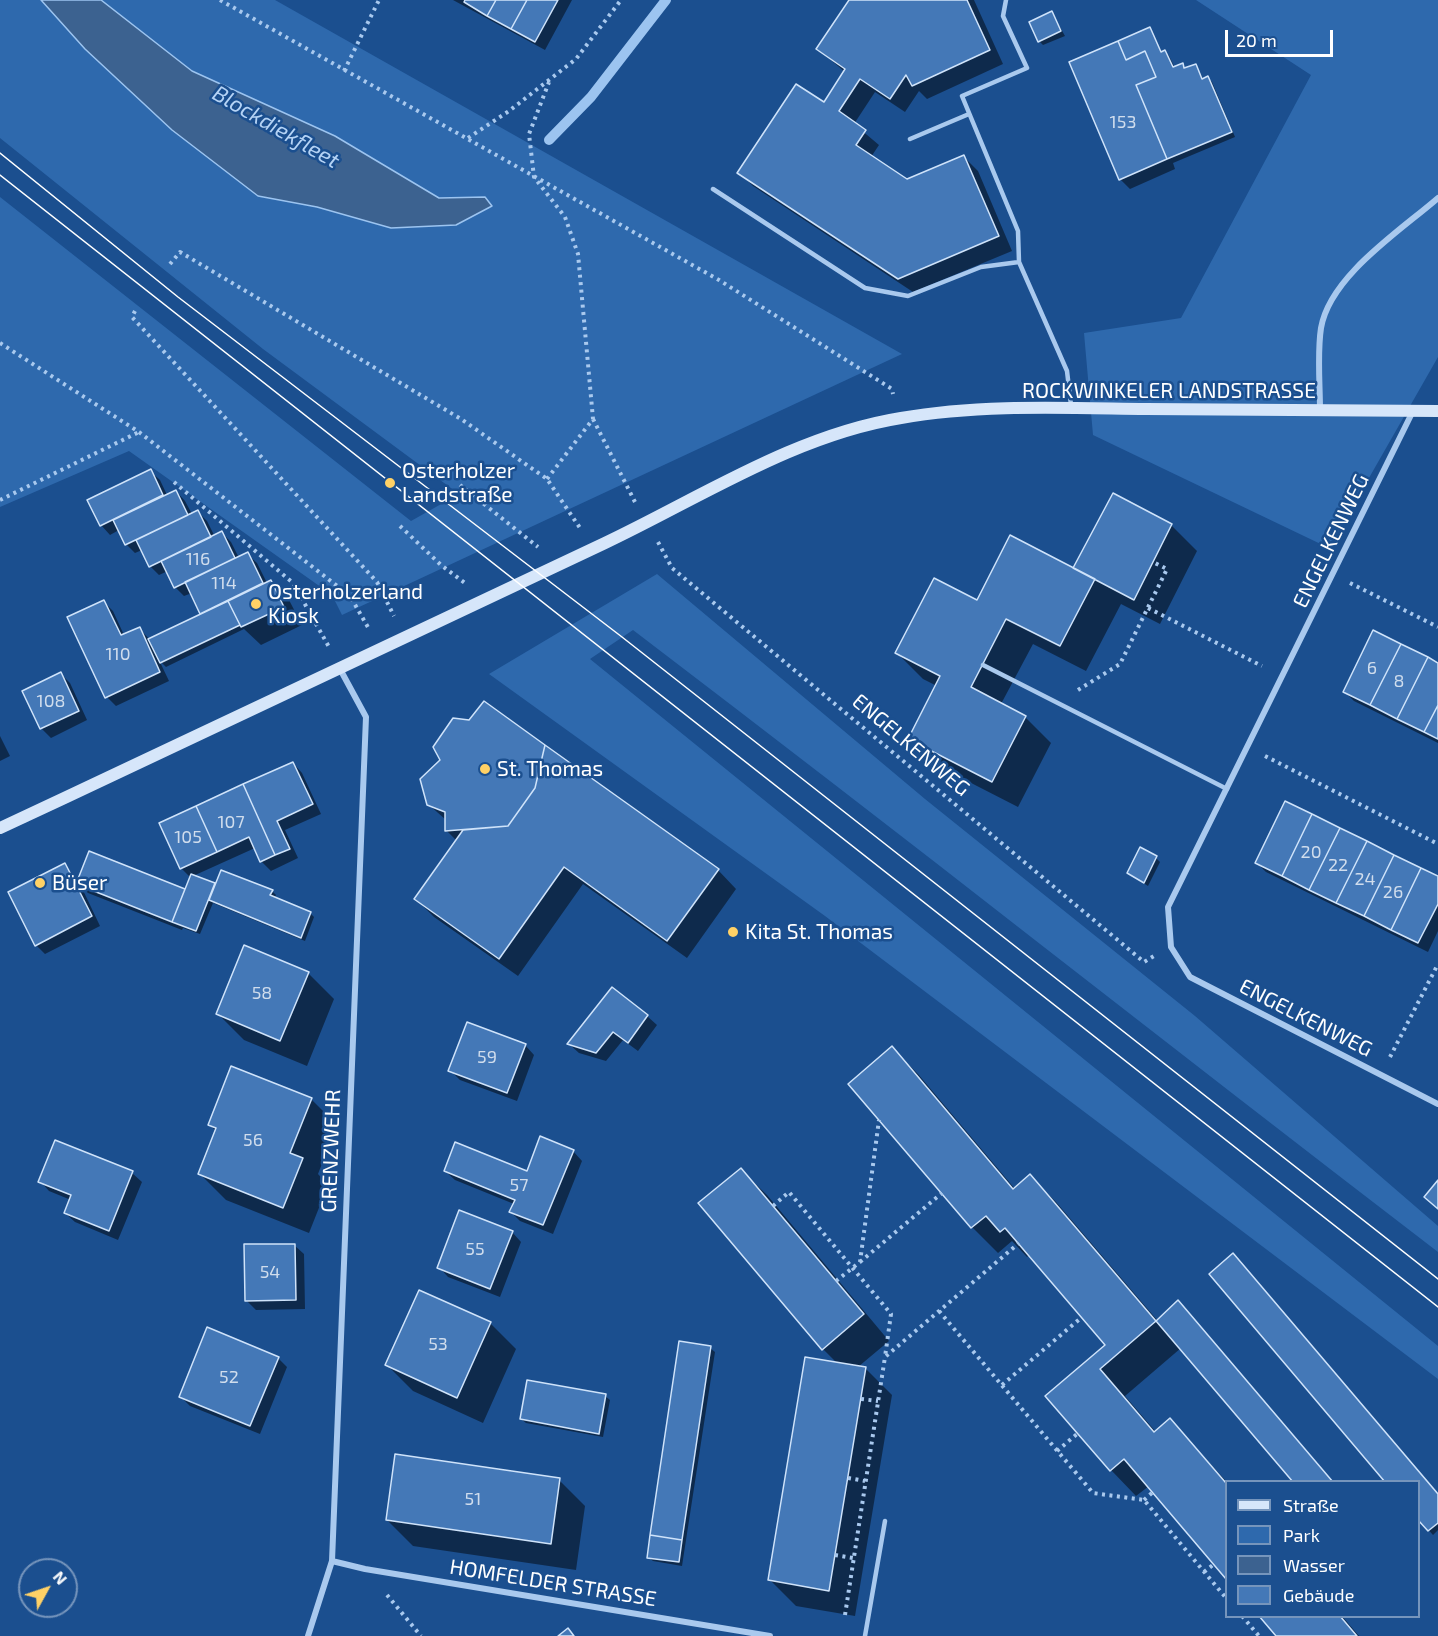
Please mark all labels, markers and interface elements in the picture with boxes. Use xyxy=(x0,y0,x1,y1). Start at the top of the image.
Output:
scale bar xyxy=(1228,18,1336,56)
text: 20 m xyxy=(1236,29,1277,51)
water label: Blockdiekfleet xyxy=(208,80,344,174)
house number: 153 xyxy=(1110,111,1136,133)
street label: ROCKWINKELER LANDSTRASSE xyxy=(1022,378,1316,404)
place label: Osterholzer Landstraße xyxy=(402,458,515,508)
street label: ENGELKENWEG xyxy=(1288,470,1374,612)
marker: Osterholzer Landstraße xyxy=(383,476,397,490)
house number: 116 xyxy=(186,548,210,570)
house number: 114 xyxy=(211,572,237,594)
place label: Osterholzerland Kiosk xyxy=(268,579,423,629)
marker: Osterholzerland Kiosk xyxy=(249,597,263,611)
house number: 110 xyxy=(105,643,131,665)
house number: 6 xyxy=(1367,657,1377,679)
house number: 8 xyxy=(1394,670,1404,692)
street label: ENGELKENWEG xyxy=(847,688,975,802)
house number: 108 xyxy=(37,690,65,712)
place label: St. Thomas xyxy=(497,756,603,782)
marker: St. Thomas xyxy=(478,762,492,776)
house number: 107 xyxy=(217,811,245,833)
house number: 105 xyxy=(174,826,202,848)
house number: 20 xyxy=(1301,841,1321,863)
house number: 22 xyxy=(1328,854,1348,876)
house number: 24 xyxy=(1354,868,1376,890)
place label: Büser xyxy=(52,870,107,896)
marker: Büser xyxy=(33,876,47,890)
house number: 26 xyxy=(1383,881,1403,903)
place label: Kita St. Thomas xyxy=(745,919,893,945)
marker: Kita St. Thomas xyxy=(726,925,740,939)
street label: ENGELKENWEG xyxy=(1235,974,1377,1062)
house number: 58 xyxy=(252,982,272,1004)
house number: 59 xyxy=(477,1046,497,1068)
street label: GRENZWEHR xyxy=(316,1089,346,1213)
house number: 56 xyxy=(243,1129,263,1151)
house number: 57 xyxy=(510,1174,528,1196)
house number: 55 xyxy=(465,1238,485,1260)
house number: 54 xyxy=(260,1261,280,1283)
house number: 53 xyxy=(428,1333,448,1355)
house number: 52 xyxy=(219,1366,239,1388)
legend xyxy=(1225,1480,1420,1618)
house number: 51 xyxy=(465,1488,481,1510)
text: Straße xyxy=(1283,1494,1339,1516)
text: Park xyxy=(1283,1524,1320,1546)
street label: HOMFELDER STRASSE xyxy=(448,1554,658,1612)
text: Wasser xyxy=(1283,1554,1345,1576)
north arrow xyxy=(18,1558,78,1618)
text: N xyxy=(50,1567,72,1588)
text: Gebäude xyxy=(1283,1584,1354,1606)

